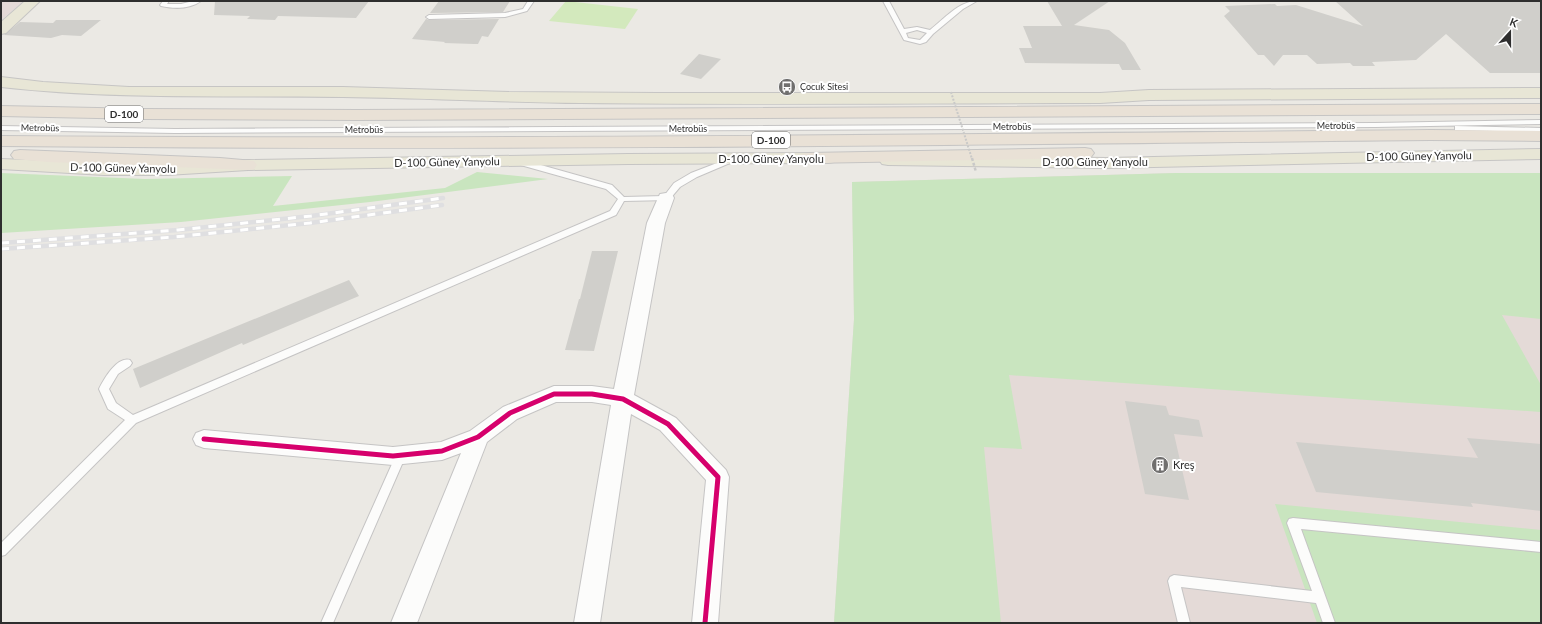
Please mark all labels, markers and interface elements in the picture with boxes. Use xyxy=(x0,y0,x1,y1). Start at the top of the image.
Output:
north arrow xyxy=(1490,12,1530,52)
text: K xyxy=(1508,15,1520,30)
bus stop icon: Çocuk Sitesi xyxy=(777,77,797,97)
place label: Çocuk Sitesi xyxy=(800,81,848,92)
road number: D-100 xyxy=(105,106,143,122)
street label: Metrobüs xyxy=(1317,120,1355,131)
street label: Metrobüs xyxy=(993,121,1031,132)
street label: Metrobüs xyxy=(21,122,59,133)
street label: Metrobüs xyxy=(669,123,707,134)
street label: Metrobüs xyxy=(345,124,383,135)
road number: D-100 xyxy=(752,132,790,148)
street label: D-100 Güney Yanyolu xyxy=(1366,148,1472,163)
street label: D-100 Güney Yanyolu xyxy=(718,152,824,165)
street label: D-100 Güney Yanyolu xyxy=(394,154,500,169)
street label: D-100 Güney Yanyolu xyxy=(1042,155,1148,168)
street label: D-100 Güney Yanyolu xyxy=(70,160,176,175)
building icon: Kreş xyxy=(1150,455,1170,475)
place label: Kreş xyxy=(1173,458,1195,471)

